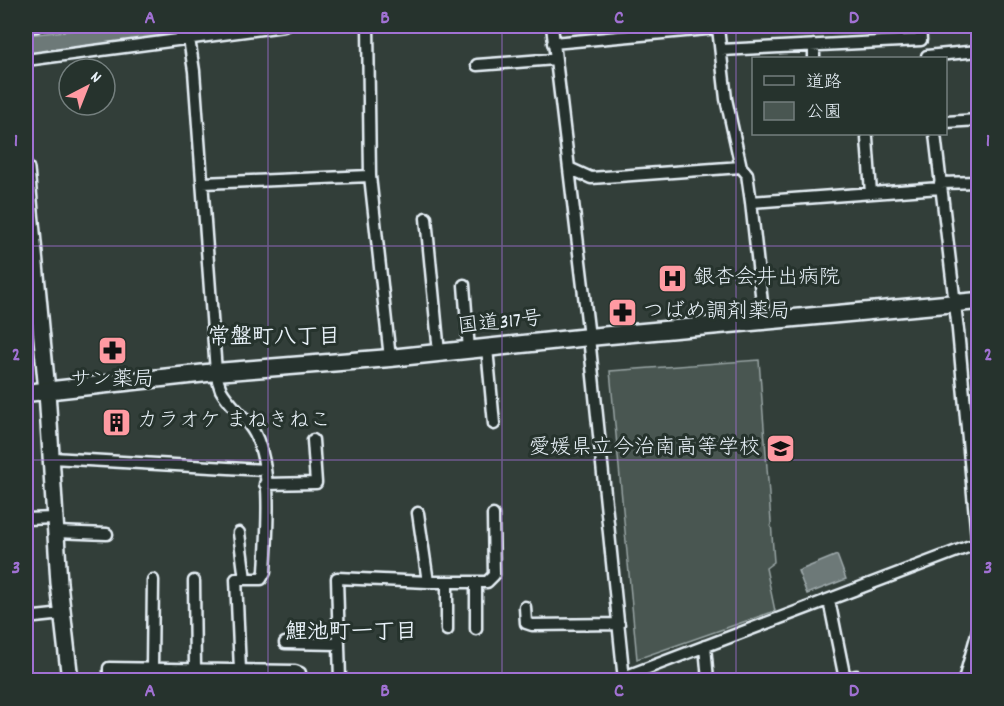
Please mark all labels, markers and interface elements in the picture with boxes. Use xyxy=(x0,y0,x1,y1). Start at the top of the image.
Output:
text: A xyxy=(145,5,156,33)
text: B xyxy=(380,5,390,33)
text: C xyxy=(614,5,624,33)
text: D xyxy=(849,5,860,33)
north arrow xyxy=(57,57,117,117)
legend xyxy=(752,57,947,135)
text: N xyxy=(85,67,106,89)
text: 道路 xyxy=(806,71,842,96)
text: 公園 xyxy=(806,101,842,126)
text: 1 xyxy=(14,128,18,156)
text: 1 xyxy=(986,128,990,156)
hospital icon: 銀杏会井出病院 xyxy=(656,263,688,295)
place label: 銀杏会井出病院 xyxy=(693,264,840,294)
pharmacy icon: つばめ調剤薬局 xyxy=(606,297,638,329)
place label: つばめ調剤薬局 xyxy=(643,298,790,328)
street label: 国道317号 xyxy=(456,305,544,343)
district label: 常盤町八丁目 xyxy=(208,323,340,354)
pharmacy icon: サン薬局 xyxy=(96,334,128,366)
text: 2 xyxy=(12,342,20,370)
text: 2 xyxy=(984,342,992,370)
place label: サン薬局 xyxy=(70,366,154,396)
building icon: カラオケ まねきねこ xyxy=(100,406,132,438)
place label: カラオケ まねきねこ xyxy=(137,407,331,437)
school or university icon: 愛媛県立今治南高等学校 xyxy=(765,433,797,465)
place label: 愛媛県立今治南高等学校 xyxy=(529,434,760,464)
text: 3 xyxy=(12,555,20,583)
text: 3 xyxy=(984,555,992,583)
district label: 鯉池町一丁目 xyxy=(285,618,417,649)
text: A xyxy=(145,678,156,706)
text: B xyxy=(380,678,390,706)
text: C xyxy=(614,678,624,706)
text: D xyxy=(849,678,860,706)

